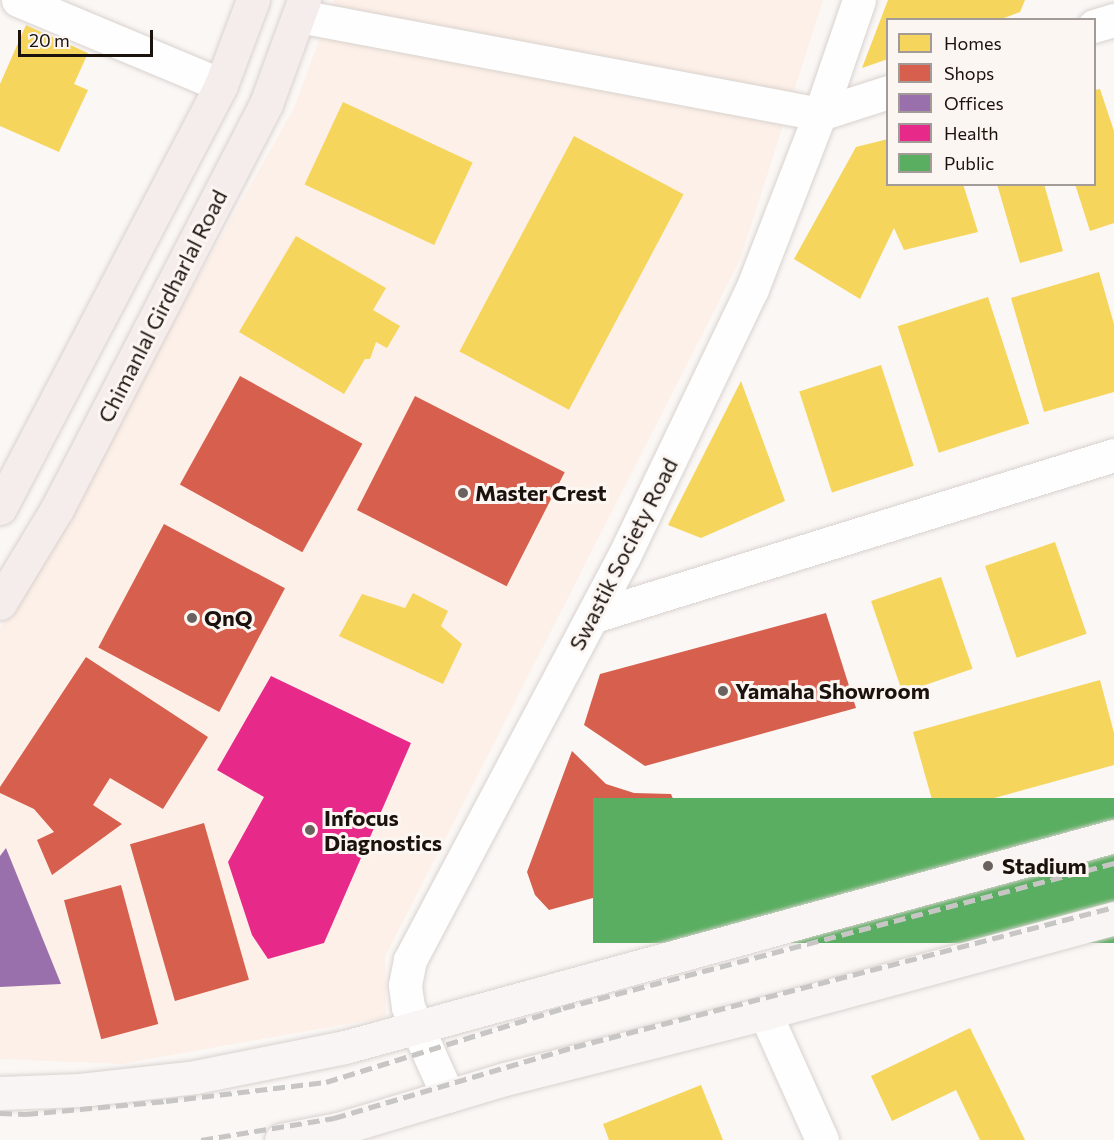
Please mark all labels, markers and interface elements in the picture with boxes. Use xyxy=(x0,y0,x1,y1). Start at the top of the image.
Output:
scale bar xyxy=(21,18,156,56)
legend xyxy=(886,18,1096,186)
text: 20 m xyxy=(29,29,70,51)
text: Homes xyxy=(944,32,1002,54)
text: Shops xyxy=(944,62,994,84)
text: Offices xyxy=(944,92,1004,114)
text: Health xyxy=(944,122,999,144)
text: Public xyxy=(944,152,994,174)
street label: Chimanlal Girdharlal Road xyxy=(92,185,232,427)
street label: Swastik Society Road xyxy=(563,454,683,654)
place label: Master Crest xyxy=(475,480,607,506)
marker: Master Crest xyxy=(456,486,470,500)
place label: QnQ xyxy=(204,605,253,631)
marker: QnQ xyxy=(185,611,199,625)
place label: Yamaha Showroom xyxy=(735,678,930,704)
marker: Yamaha Showroom xyxy=(716,684,730,698)
place label: Infocus Diagnostics xyxy=(324,804,442,855)
marker: Infocus Diagnostics xyxy=(301,821,319,839)
place label: Stadium xyxy=(1002,853,1087,879)
marker: Stadium xyxy=(979,857,997,875)

